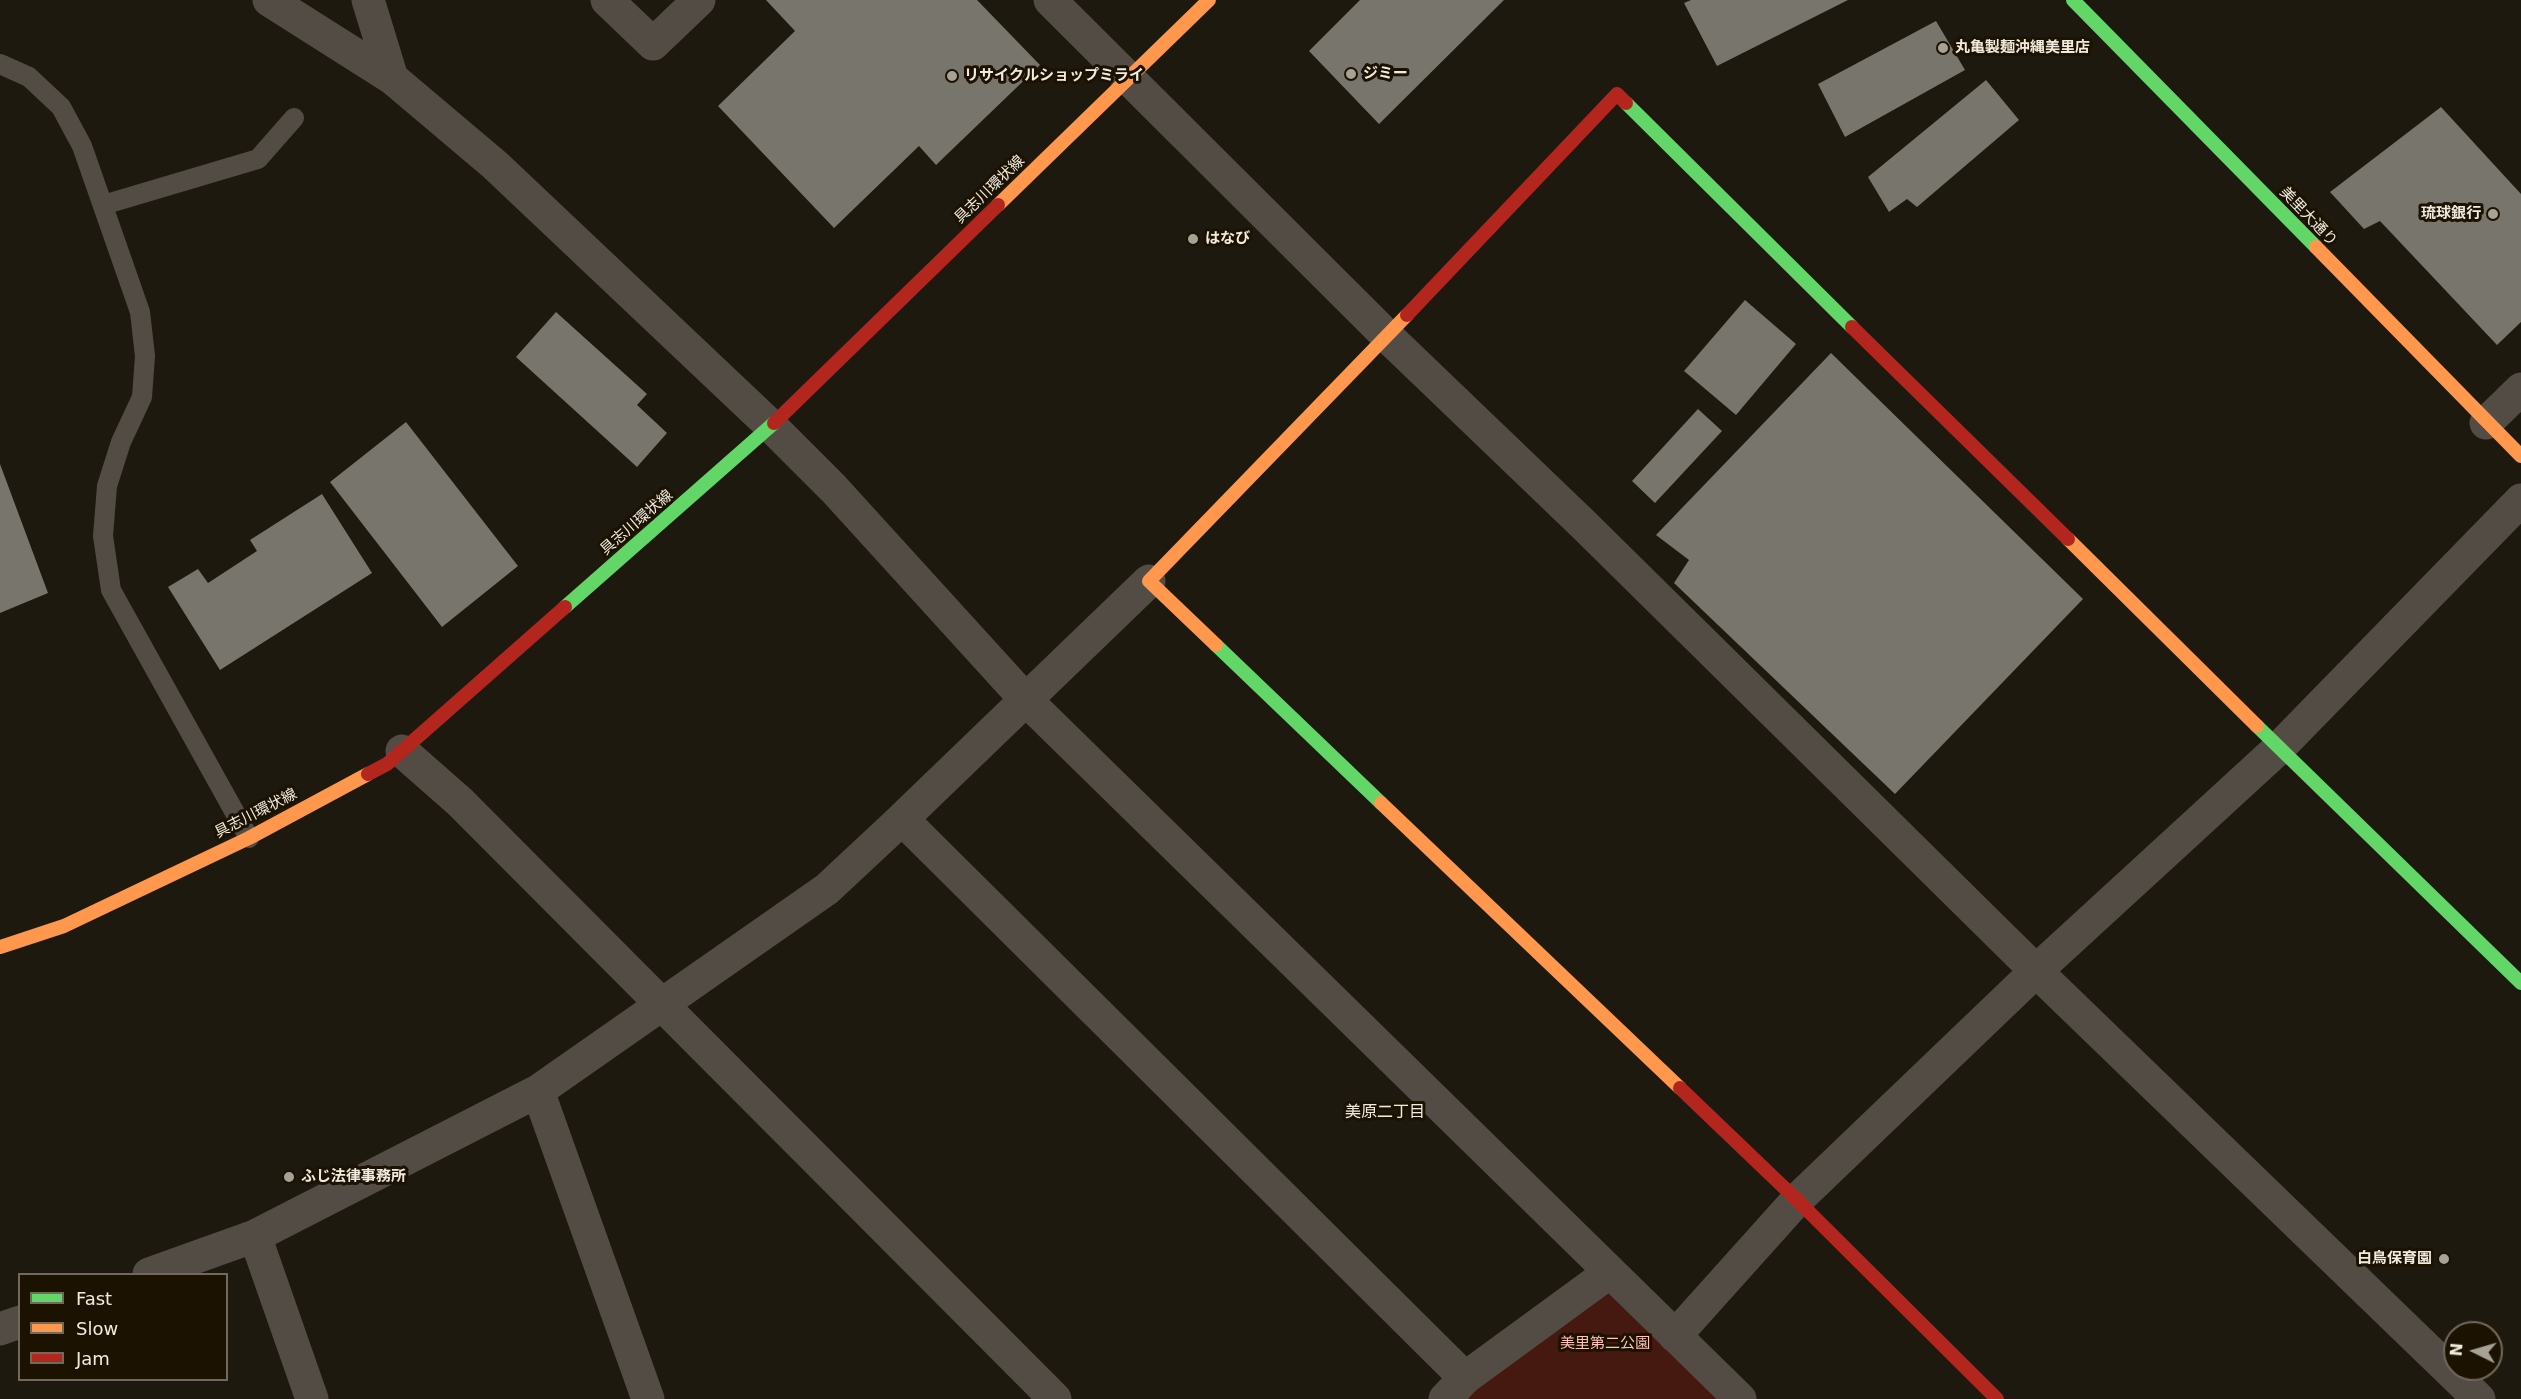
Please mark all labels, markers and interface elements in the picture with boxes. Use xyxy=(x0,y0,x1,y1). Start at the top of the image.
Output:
place label: 丸亀製麺沖縄美里店 xyxy=(1955,39,2090,57)
marker: 丸亀製麺沖縄美里店 xyxy=(1936,41,1950,55)
place label: ジミー xyxy=(1363,65,1408,83)
place label: リサイクルショップミライ xyxy=(964,67,1144,85)
marker: ジミー xyxy=(1344,67,1358,81)
marker: リサイクルショップミライ xyxy=(945,69,959,83)
street label: 具志川環状線 xyxy=(951,152,1029,228)
street label: 美里大通り xyxy=(2275,184,2341,250)
place label: 琉球銀行 xyxy=(2421,205,2481,223)
marker: 琉球銀行 xyxy=(2486,207,2500,221)
place label: はなび xyxy=(1205,230,1250,248)
marker: はなび xyxy=(1186,232,1200,246)
street label: 具志川環状線 xyxy=(597,487,677,559)
street label: 具志川環状線 xyxy=(212,786,300,842)
district label: 美原二丁目 xyxy=(1345,1103,1425,1123)
place label: ふじ法律事務所 xyxy=(301,1168,406,1186)
marker: ふじ法律事務所 xyxy=(282,1170,296,1184)
place label: 白鳥保育園 xyxy=(2357,1250,2432,1268)
marker: 白鳥保育園 xyxy=(2437,1252,2451,1266)
legend xyxy=(18,1273,228,1381)
text: Fast xyxy=(76,1288,112,1309)
text: Slow xyxy=(76,1318,118,1339)
north arrow xyxy=(2443,1321,2503,1381)
park label: 美里第二公園 xyxy=(1560,1335,1650,1353)
text: N xyxy=(2447,1342,2467,1357)
text: Jam xyxy=(76,1348,110,1369)

